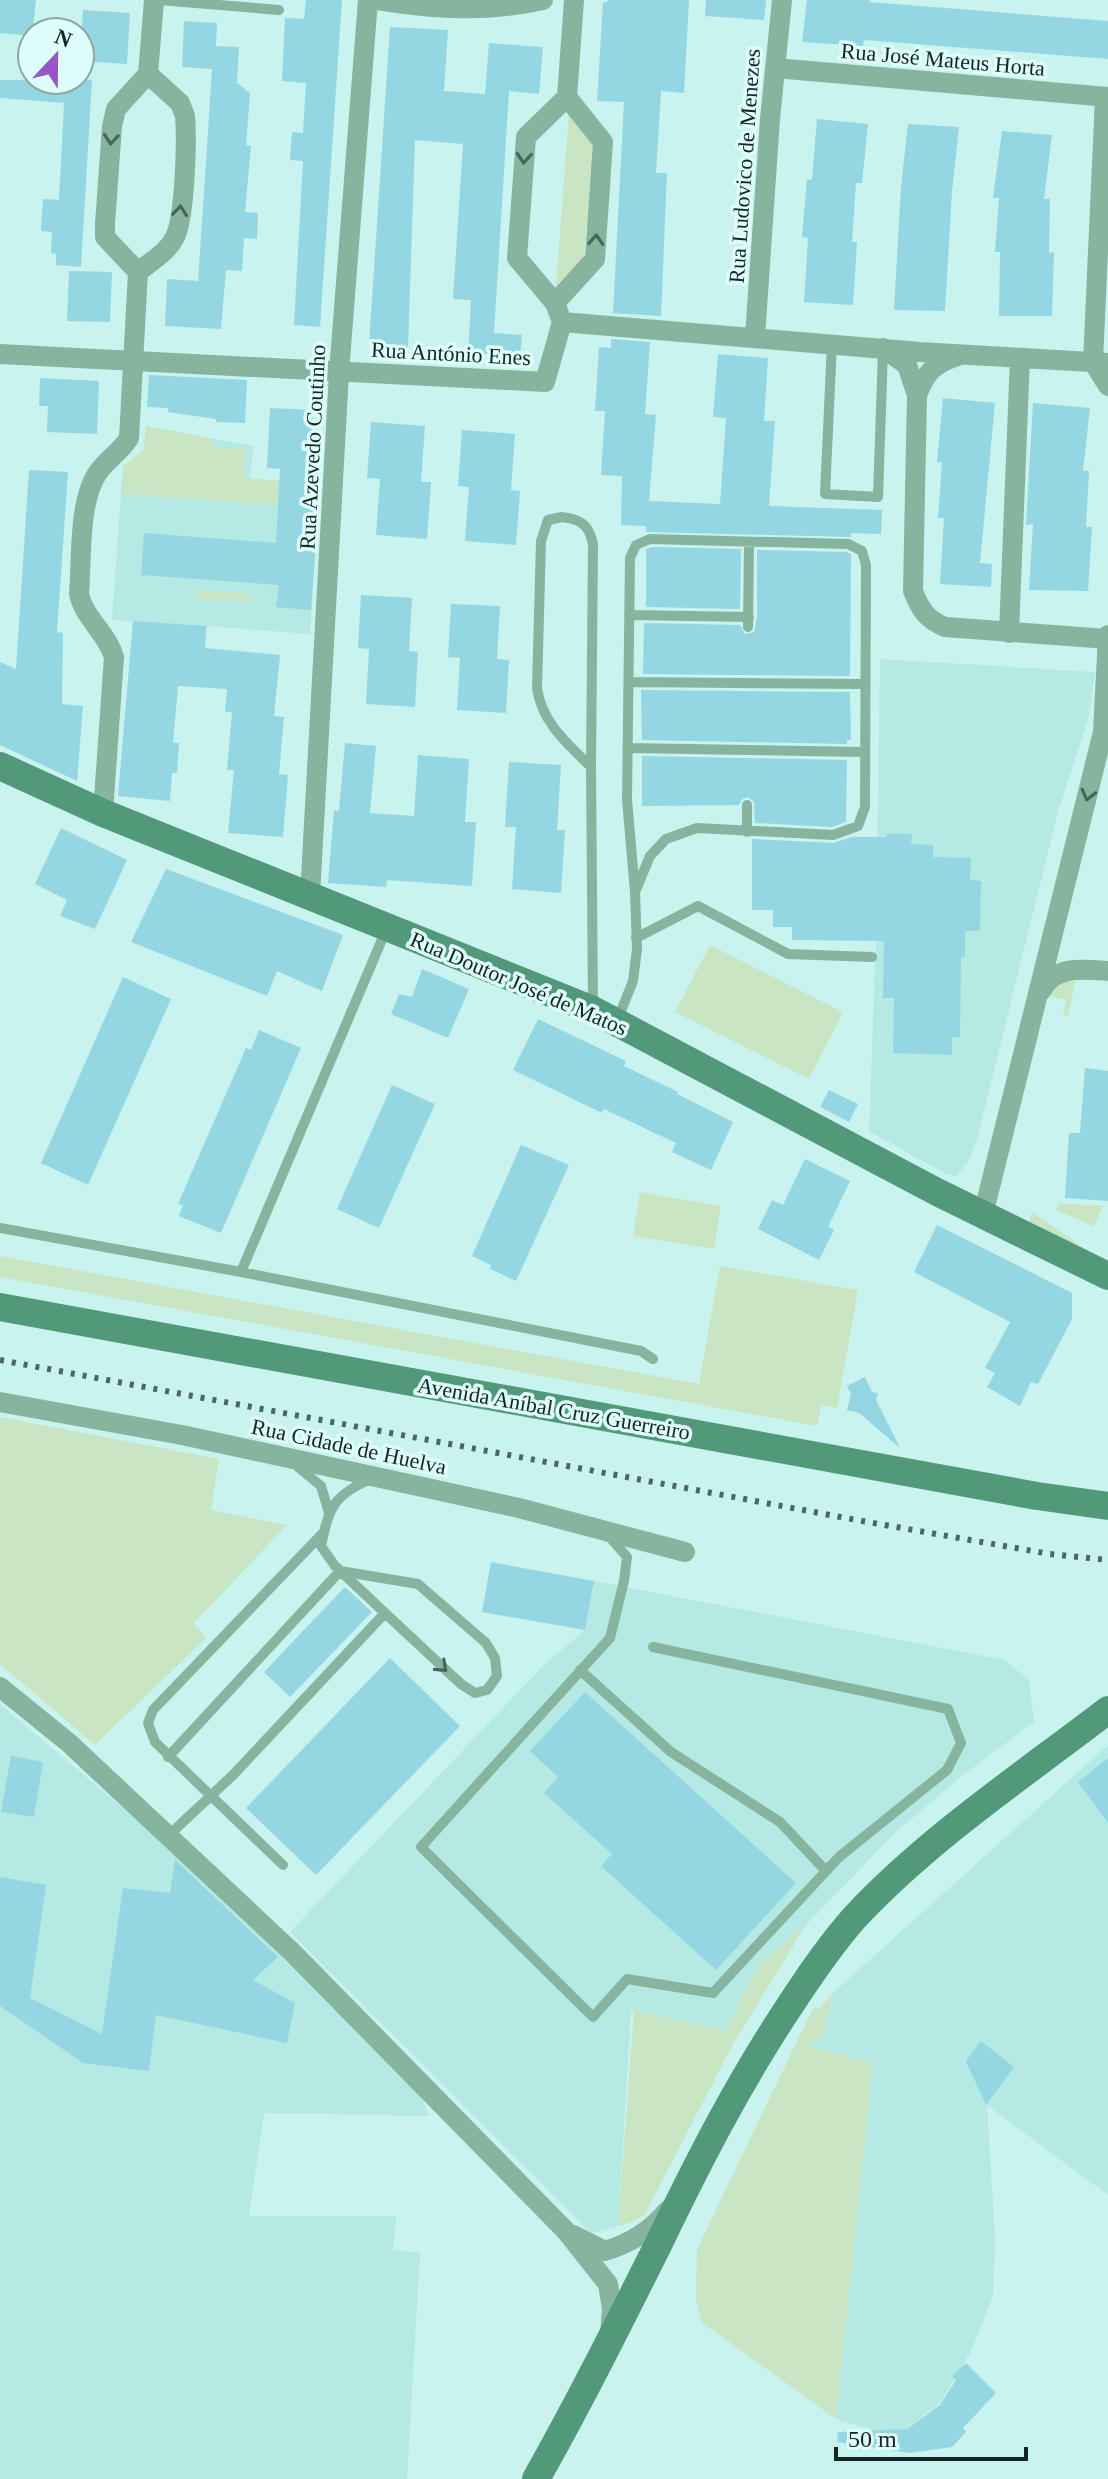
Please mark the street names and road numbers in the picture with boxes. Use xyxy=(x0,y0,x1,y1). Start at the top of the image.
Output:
street label: Rua José Mateus Horta xyxy=(840,38,1046,81)
street label: Rua Ludovico de Menezes xyxy=(724,48,765,284)
street label: Rua António Enes xyxy=(370,337,532,370)
street label: Rua Azevedo Coutinho xyxy=(295,344,330,550)
street label: Rua Doutor José de Matos xyxy=(406,926,631,1041)
street label: Avenida Aníbal Cruz Guerreiro xyxy=(416,1372,692,1445)
street label: Rua Cidade de Huelva xyxy=(249,1414,449,1479)

